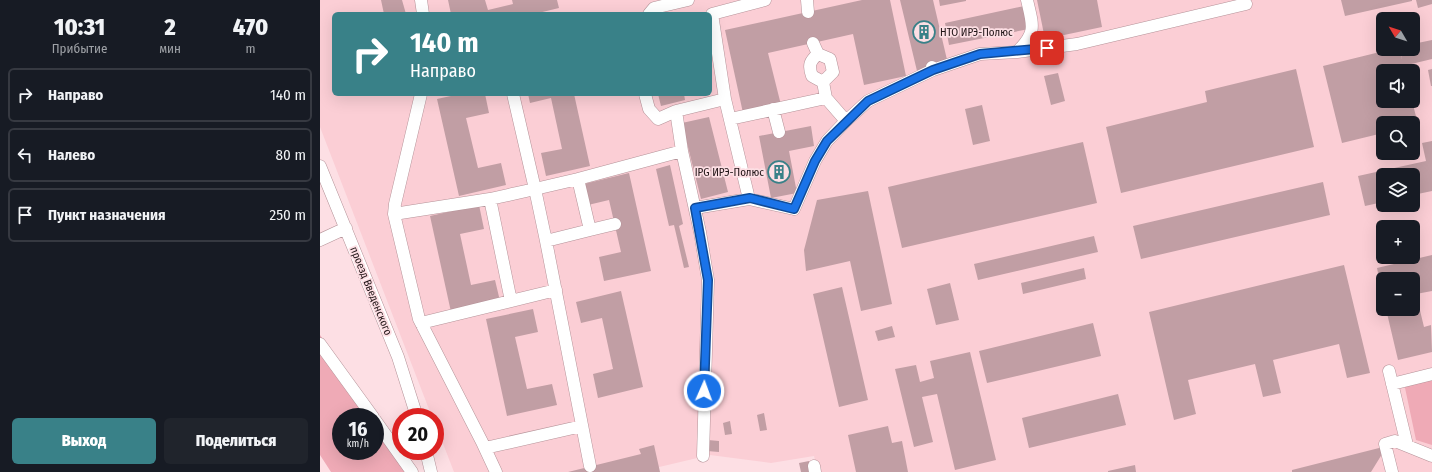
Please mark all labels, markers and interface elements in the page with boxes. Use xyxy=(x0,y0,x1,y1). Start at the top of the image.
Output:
north arrow xyxy=(1376,12,1420,56)
map controls xyxy=(1376,12,1420,316)
text: 10:31 xyxy=(54,13,105,41)
text: 2 xyxy=(164,13,176,41)
text: 470 xyxy=(233,13,268,41)
building icon: НТО ИРЭ-Полюс xyxy=(911,19,937,45)
text: 140 m xyxy=(410,26,479,59)
place label: НТО ИРЭ-Полюс xyxy=(940,26,1013,39)
icon: right xyxy=(344,28,396,80)
pin xyxy=(1030,31,1064,65)
icon: arrive xyxy=(1036,37,1058,59)
text: Прибытие xyxy=(52,41,108,56)
text: мин xyxy=(159,41,181,56)
text: m xyxy=(245,41,255,56)
text: Направо xyxy=(410,60,476,82)
button: sound xyxy=(1376,64,1420,108)
icon: right xyxy=(14,84,36,106)
text: Направо xyxy=(48,86,103,104)
text: 140 m xyxy=(270,86,306,104)
button: search xyxy=(1376,116,1420,160)
icon: left xyxy=(14,144,36,166)
text: Налево xyxy=(48,146,95,164)
text: 80 m xyxy=(276,146,306,164)
building icon: IPG ИРЭ-Полюс xyxy=(766,159,792,185)
place label: IPG ИРЭ-Полюс xyxy=(695,166,764,179)
button: layers xyxy=(1376,168,1420,212)
icon: arrive xyxy=(14,204,36,226)
text: Пункт назначения xyxy=(48,206,166,224)
text: 250 m xyxy=(270,206,306,224)
button: + xyxy=(1376,220,1420,264)
street label: проезд Введенского xyxy=(347,245,395,337)
button: − xyxy=(1376,272,1420,316)
position arrow xyxy=(683,370,725,412)
speed limit sign: 20 xyxy=(392,408,444,460)
text: 16 xyxy=(349,417,367,441)
button: Выход xyxy=(12,418,156,464)
button: Поделиться xyxy=(164,418,308,464)
text: km/h xyxy=(347,438,369,450)

